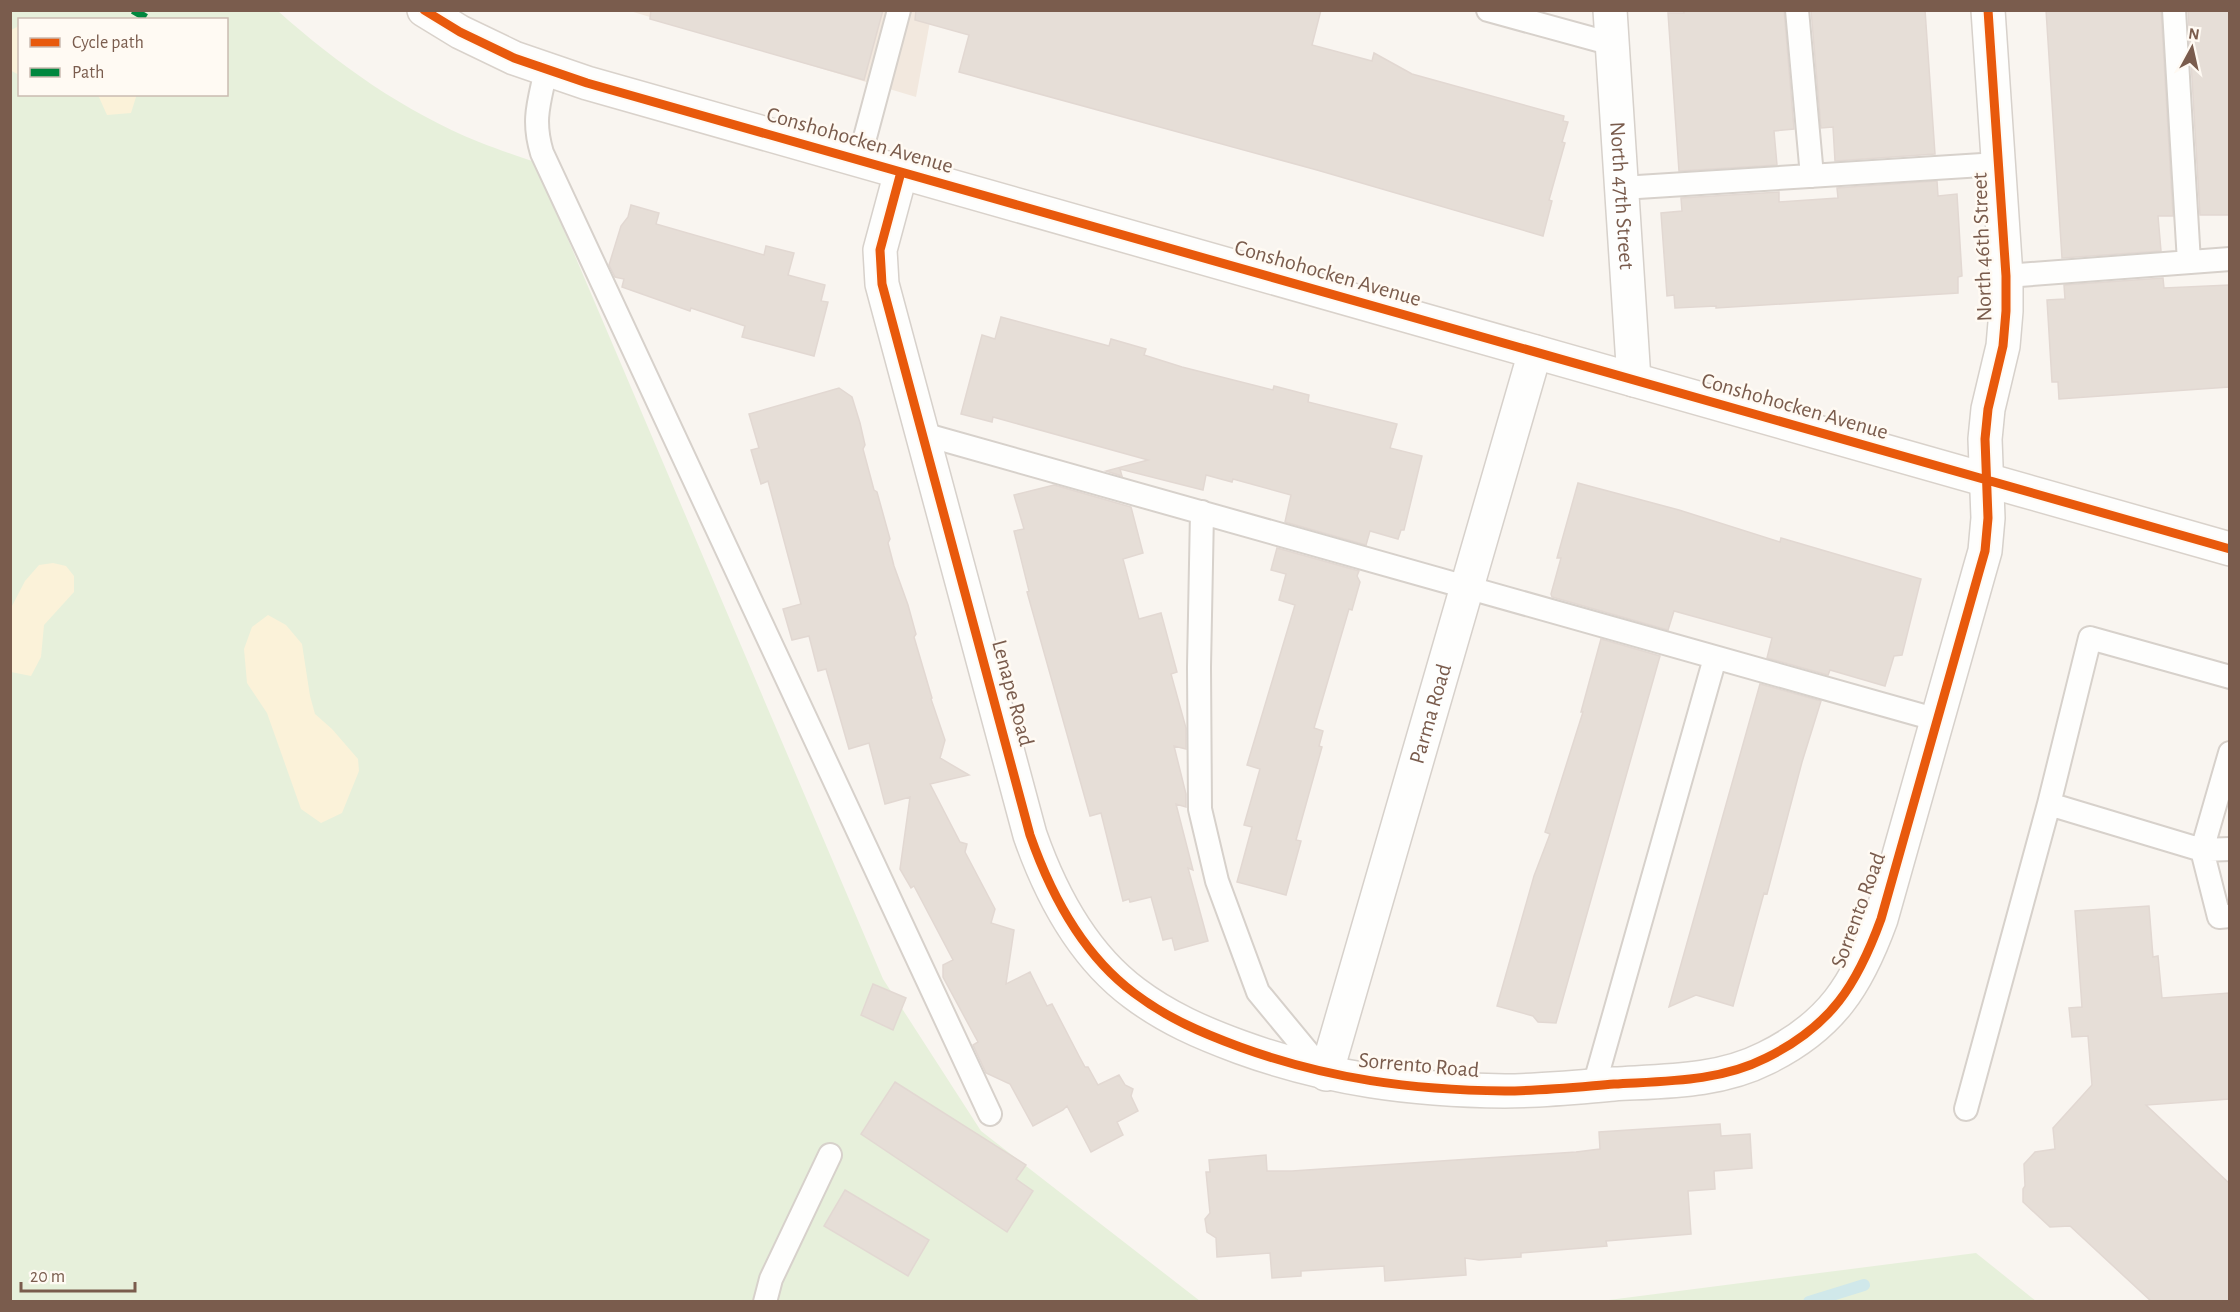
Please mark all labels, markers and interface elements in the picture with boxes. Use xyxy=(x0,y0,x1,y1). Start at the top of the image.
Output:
legend xyxy=(18,18,228,96)
north arrow xyxy=(2162,18,2222,78)
text: N xyxy=(2187,25,2201,43)
text: Cycle path xyxy=(72,34,144,52)
text: Path xyxy=(72,64,104,82)
street label: Conshohocken Avenue xyxy=(764,103,956,177)
street label: North 47th Street xyxy=(1606,121,1638,270)
street label: North 46th Street xyxy=(1968,172,1996,322)
street label: Conshohocken Avenue xyxy=(1232,236,1424,310)
street label: Conshohocken Avenue xyxy=(1699,369,1891,443)
street label: Lenape Road xyxy=(988,637,1038,749)
street label: Parma Road xyxy=(1405,661,1455,766)
street label: Sorrento Road xyxy=(1827,849,1889,971)
street label: Sorrento Road xyxy=(1358,1049,1480,1081)
scale bar xyxy=(21,1255,135,1293)
text: 20 m xyxy=(30,1268,65,1286)

